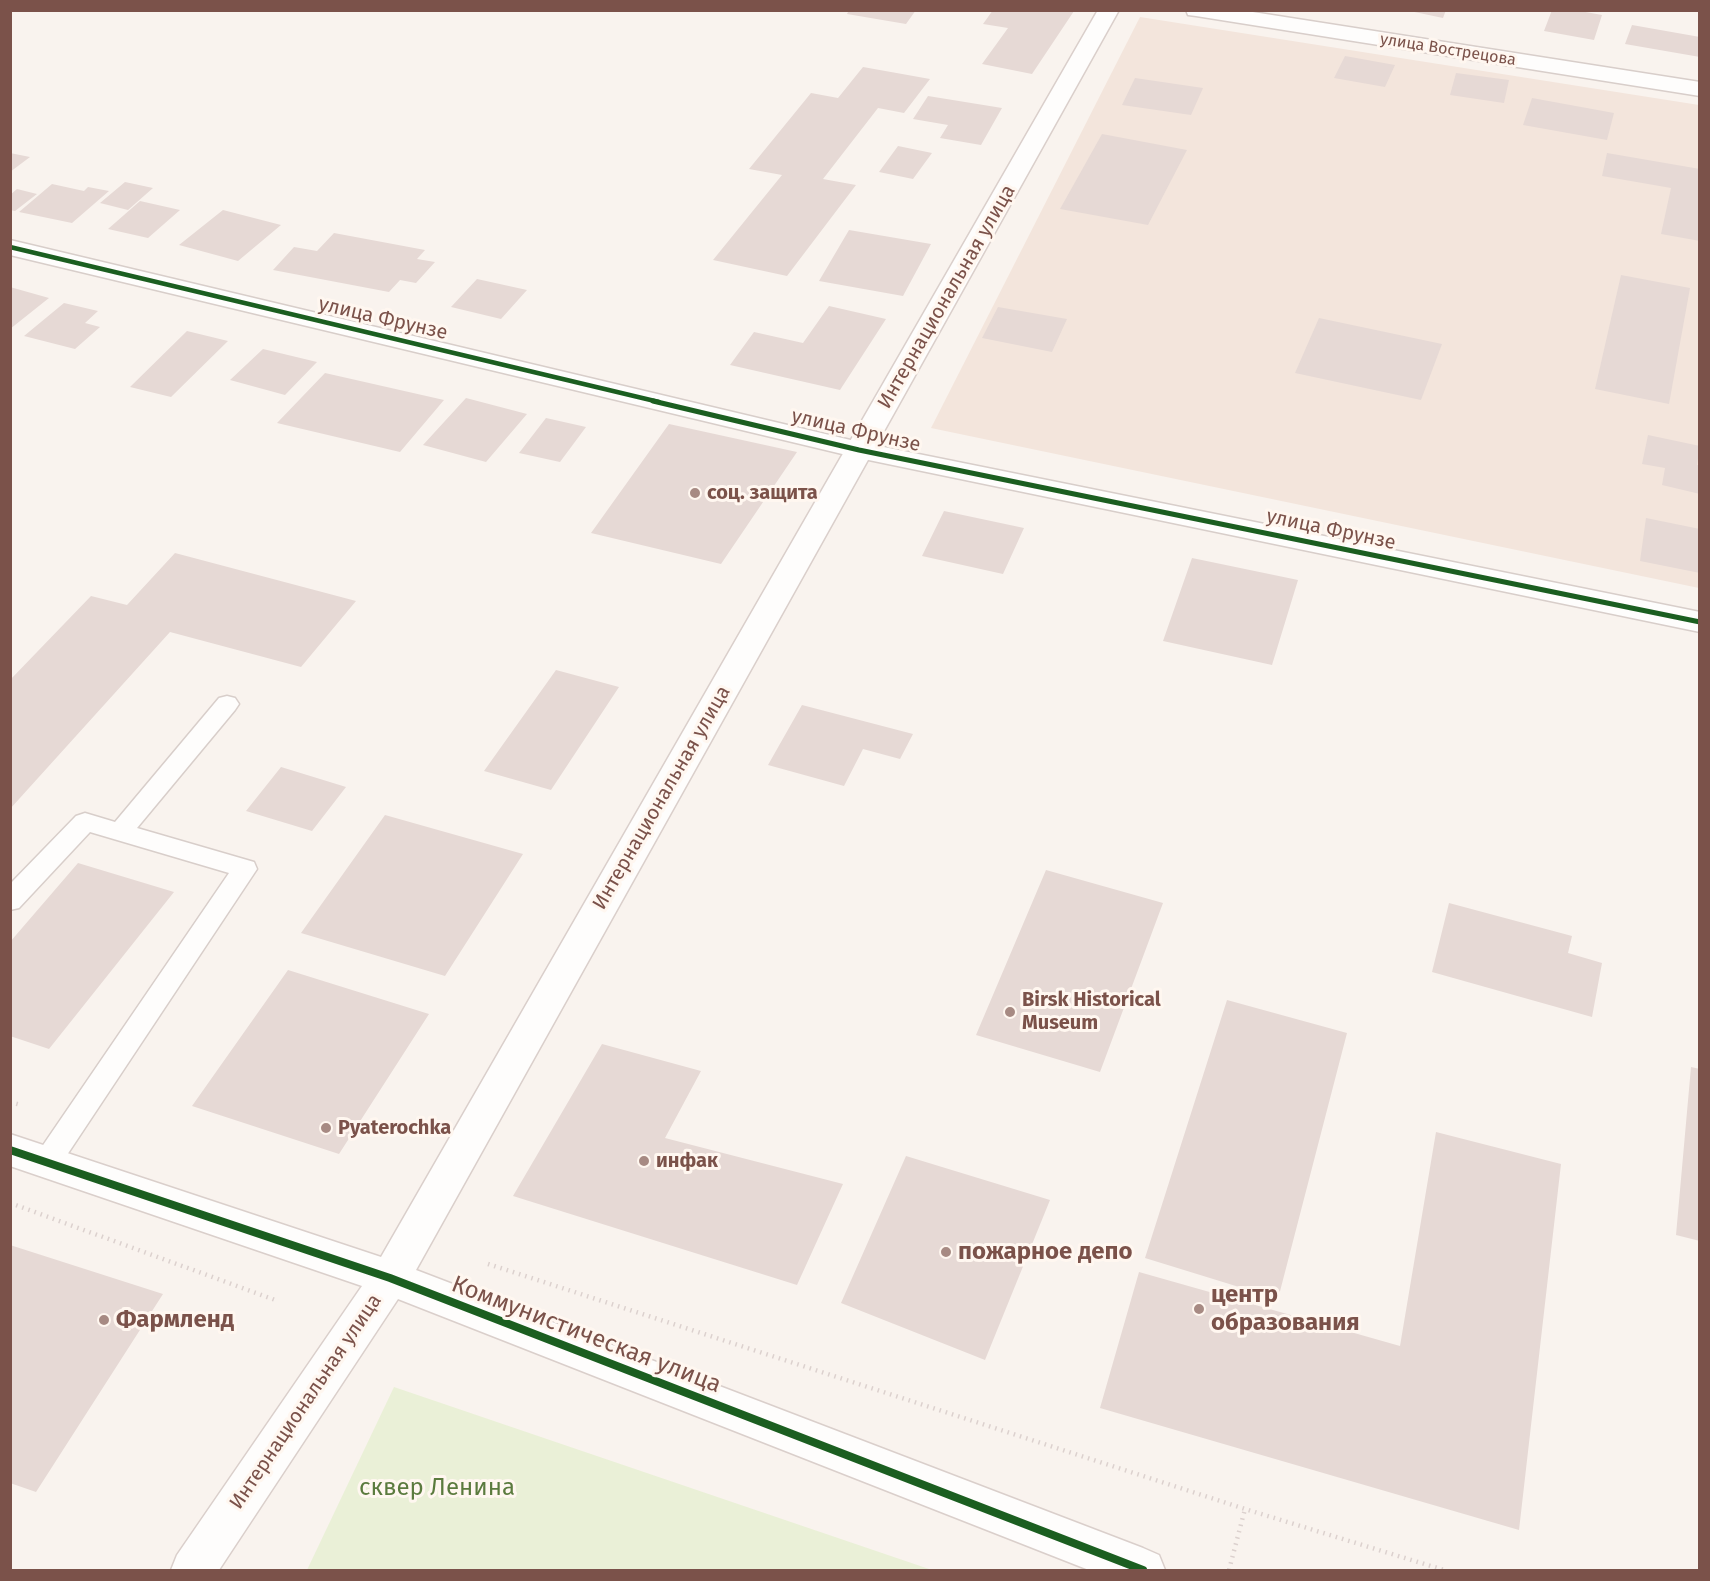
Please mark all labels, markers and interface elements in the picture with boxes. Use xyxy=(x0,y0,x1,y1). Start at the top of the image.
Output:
street label: улица Вострецова xyxy=(1379,30,1517,70)
street label: Интернациональная улица xyxy=(873,181,1021,413)
street label: улица Фрунзе xyxy=(316,292,450,346)
street label: улица Фрунзе xyxy=(789,404,923,458)
place label: соц. защита xyxy=(707,481,818,505)
marker: соц. защита xyxy=(688,486,702,500)
street label: улица Фрунзе xyxy=(1264,505,1398,555)
street label: Интернациональная улица xyxy=(588,682,736,914)
place label: Birsk Historical Museum xyxy=(1022,988,1161,1035)
marker: Birsk Historical Museum xyxy=(1003,1005,1017,1019)
place label: Pyaterochka xyxy=(338,1116,451,1140)
marker: Pyaterochka xyxy=(319,1121,333,1135)
place label: инфак xyxy=(656,1149,718,1173)
marker: инфак xyxy=(637,1154,651,1168)
place label: пожарное депо xyxy=(958,1238,1133,1266)
marker: пожарное депо xyxy=(939,1245,953,1259)
street label: Коммунистическая улица xyxy=(447,1270,725,1400)
place label: центр образования xyxy=(1211,1281,1360,1337)
street label: Интернациональная улица xyxy=(225,1290,387,1514)
marker: центр образования xyxy=(1192,1302,1206,1316)
place label: Фармленд xyxy=(116,1306,234,1334)
marker: Фармленд xyxy=(97,1313,111,1327)
park label: сквер Ленина xyxy=(359,1474,515,1502)

